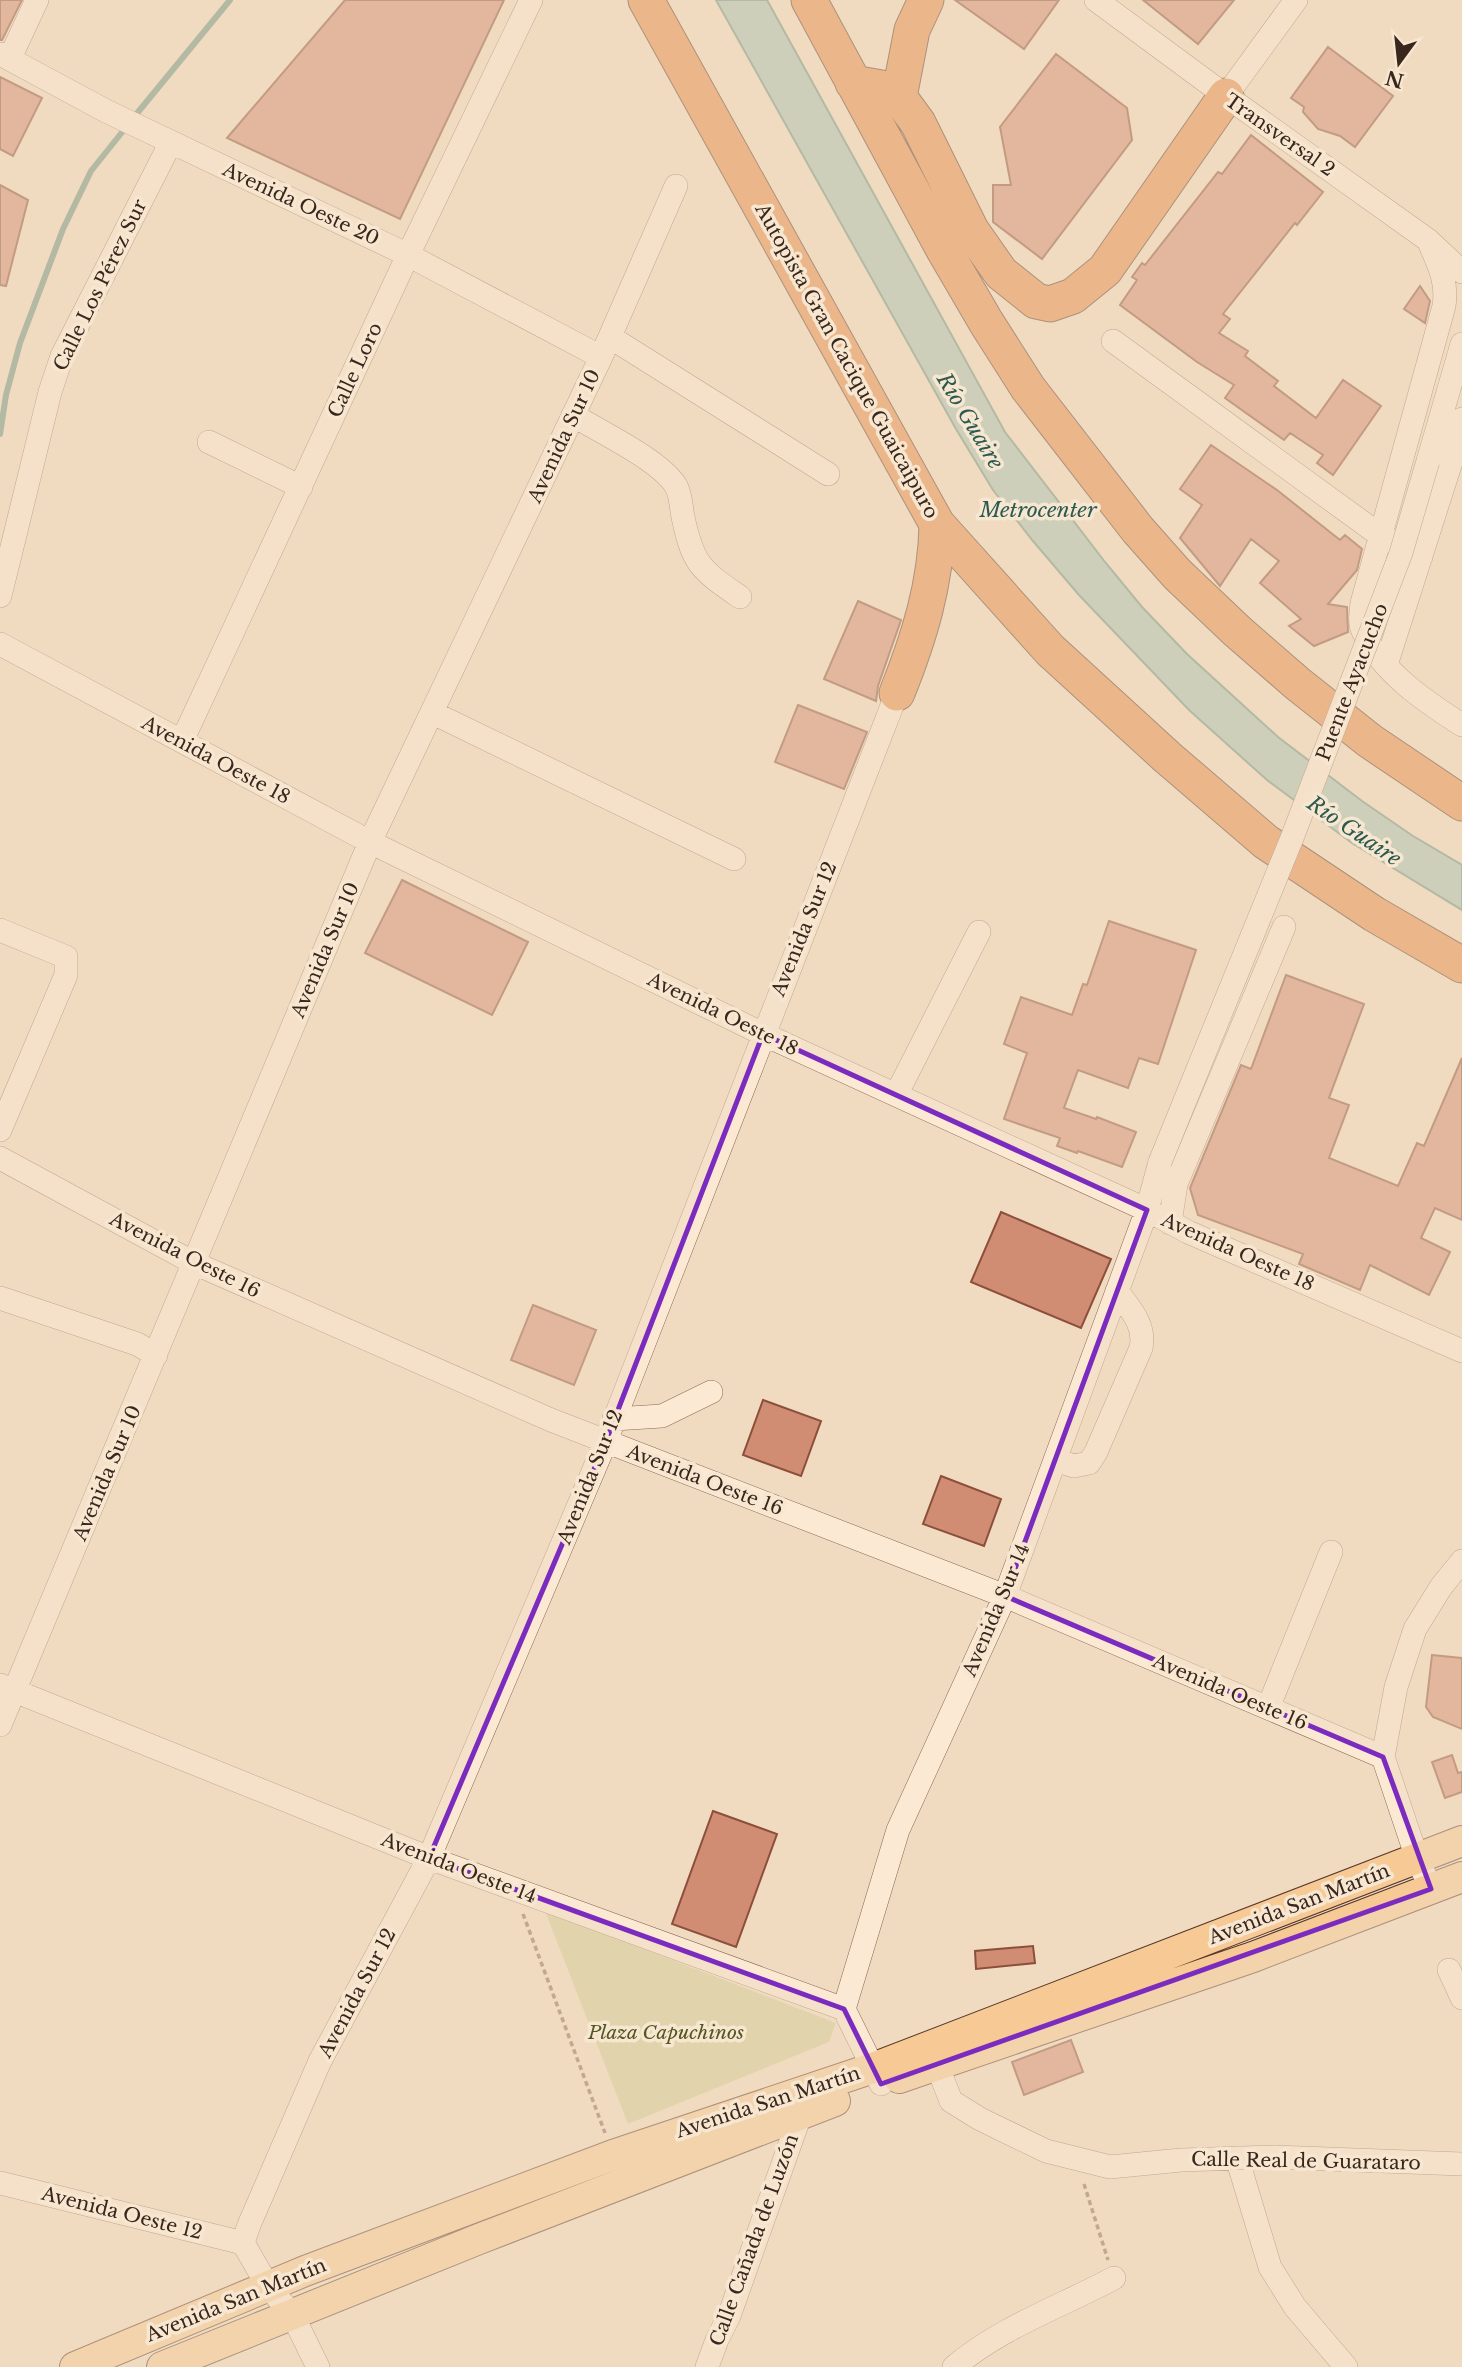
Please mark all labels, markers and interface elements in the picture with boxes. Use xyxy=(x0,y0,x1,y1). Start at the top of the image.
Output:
north arrow xyxy=(1364,28,1434,98)
text: N xyxy=(1383,65,1406,92)
street label: Transversal 2 xyxy=(1221,89,1339,181)
street label: Avenida Oeste 20 xyxy=(218,157,383,250)
street label: Calle Los Pérez Sur xyxy=(48,195,152,375)
street label: Autopista Gran Cacique Guaicaipuro xyxy=(750,199,944,523)
street label: Calle Loro xyxy=(323,319,387,421)
street label: Avenida Sur 10 xyxy=(523,365,605,507)
water label: Río Guaire xyxy=(931,367,1009,474)
water label: Metrocenter xyxy=(978,497,1098,523)
street label: Puente Ayacucho xyxy=(1311,600,1393,764)
street label: Avenida Oeste 18 xyxy=(137,711,294,809)
water label: Río Guaire xyxy=(1301,790,1406,872)
street label: Avenida Sur 12 xyxy=(766,858,841,1001)
street label: Avenida Sur 10 xyxy=(286,879,364,1022)
street label: Avenida Oeste 18 xyxy=(643,967,802,1060)
street label: Avenida Oeste 16 xyxy=(105,1207,264,1303)
street label: Avenida Oeste 18 xyxy=(1157,1208,1318,1296)
street label: Avenida Sur 10 xyxy=(68,1402,146,1545)
street label: Avenida Sur 12 xyxy=(552,1406,627,1549)
street label: Avenida Oeste 16 xyxy=(623,1439,786,1520)
street label: Avenida Sur 14 xyxy=(957,1540,1034,1681)
street label: Avenida Oeste 16 xyxy=(1148,1649,1311,1735)
street label: Avenida Oeste 14 xyxy=(377,1827,540,1908)
street label: Avenida San Martín xyxy=(1204,1859,1393,1950)
street label: Avenida Sur 12 xyxy=(313,1924,401,2062)
park label: Plaza Capuchinos xyxy=(587,2021,744,2044)
street label: Avenida San Martín xyxy=(672,2061,863,2143)
street label: Calle Cañada de Luzón xyxy=(705,2131,803,2349)
street label: Calle Real de Guarataro xyxy=(1191,2147,1421,2175)
street label: Avenida Oeste 12 xyxy=(38,2182,205,2244)
street label: Avenida San Martín xyxy=(142,2253,329,2347)

